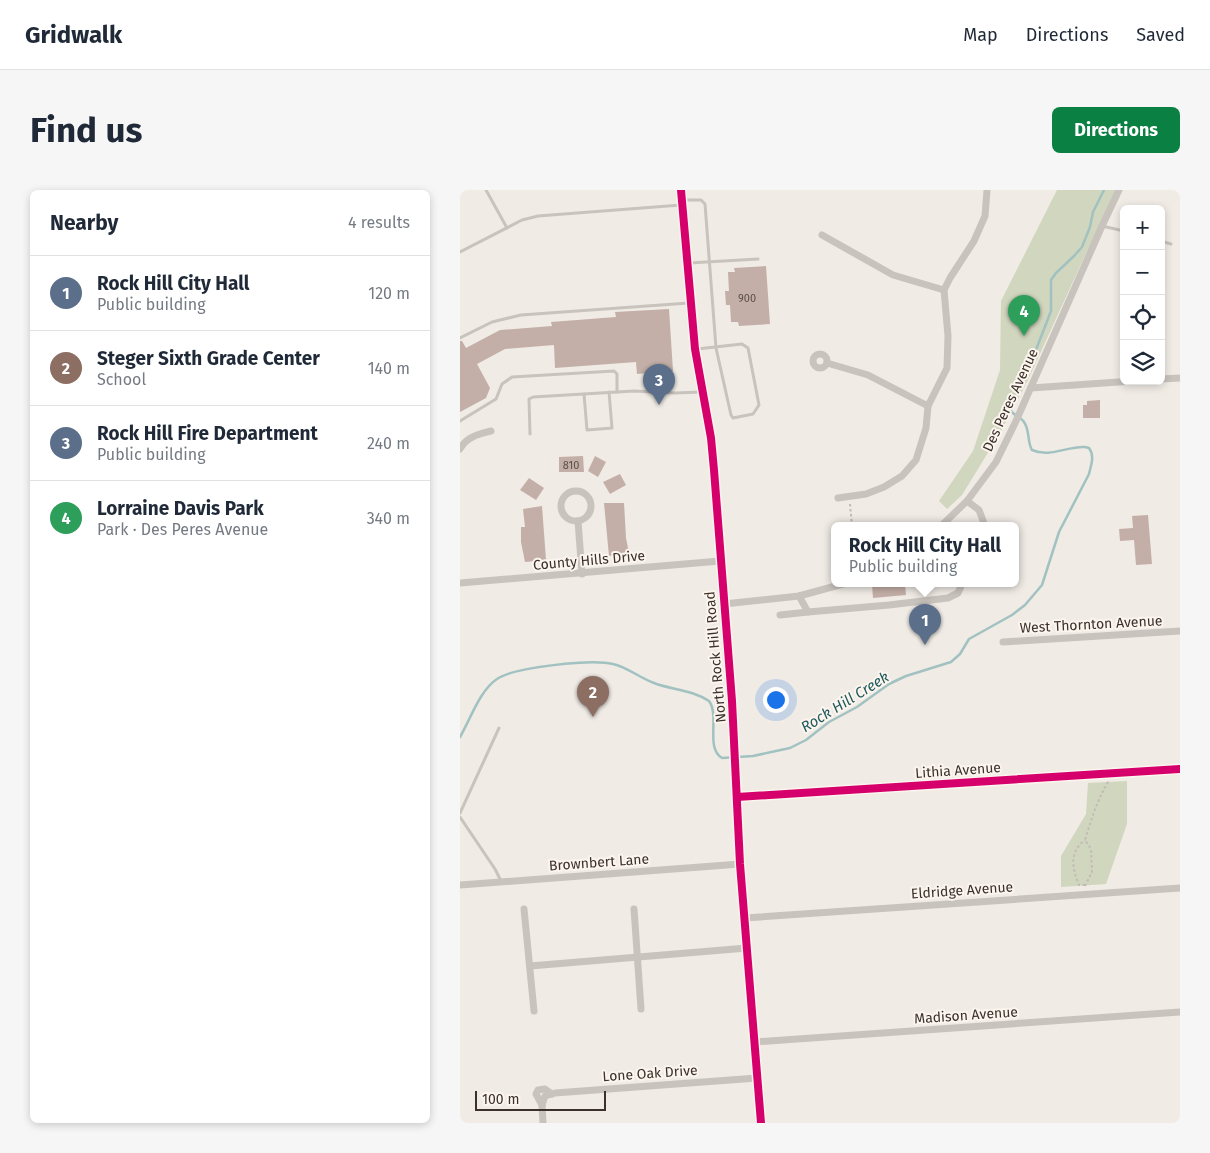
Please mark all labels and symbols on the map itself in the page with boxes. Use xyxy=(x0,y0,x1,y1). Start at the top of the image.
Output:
house number: 900 xyxy=(738,292,756,305)
pin: 4 xyxy=(1008,295,1040,336)
street label: Des Peres Avenue xyxy=(979,346,1042,454)
pin: 3 xyxy=(643,364,675,405)
house number: 810 xyxy=(563,459,579,472)
street label: County Hills Drive xyxy=(532,547,646,574)
street label: North Rock Hill Road xyxy=(701,591,730,723)
pin: 1 xyxy=(909,604,941,645)
street label: West Thornton Avenue xyxy=(1019,612,1163,637)
water label: Rock Hill Creek xyxy=(798,668,892,736)
pin: 2 xyxy=(577,676,609,717)
your location xyxy=(763,687,789,713)
street label: Lithia Avenue xyxy=(915,759,1001,782)
street label: Brownbert Lane xyxy=(548,851,650,874)
street label: Eldridge Avenue xyxy=(910,878,1014,903)
street label: Madison Avenue xyxy=(914,1003,1018,1028)
street label: Lone Oak Drive xyxy=(602,1062,698,1085)
scale bar xyxy=(475,1088,606,1111)

